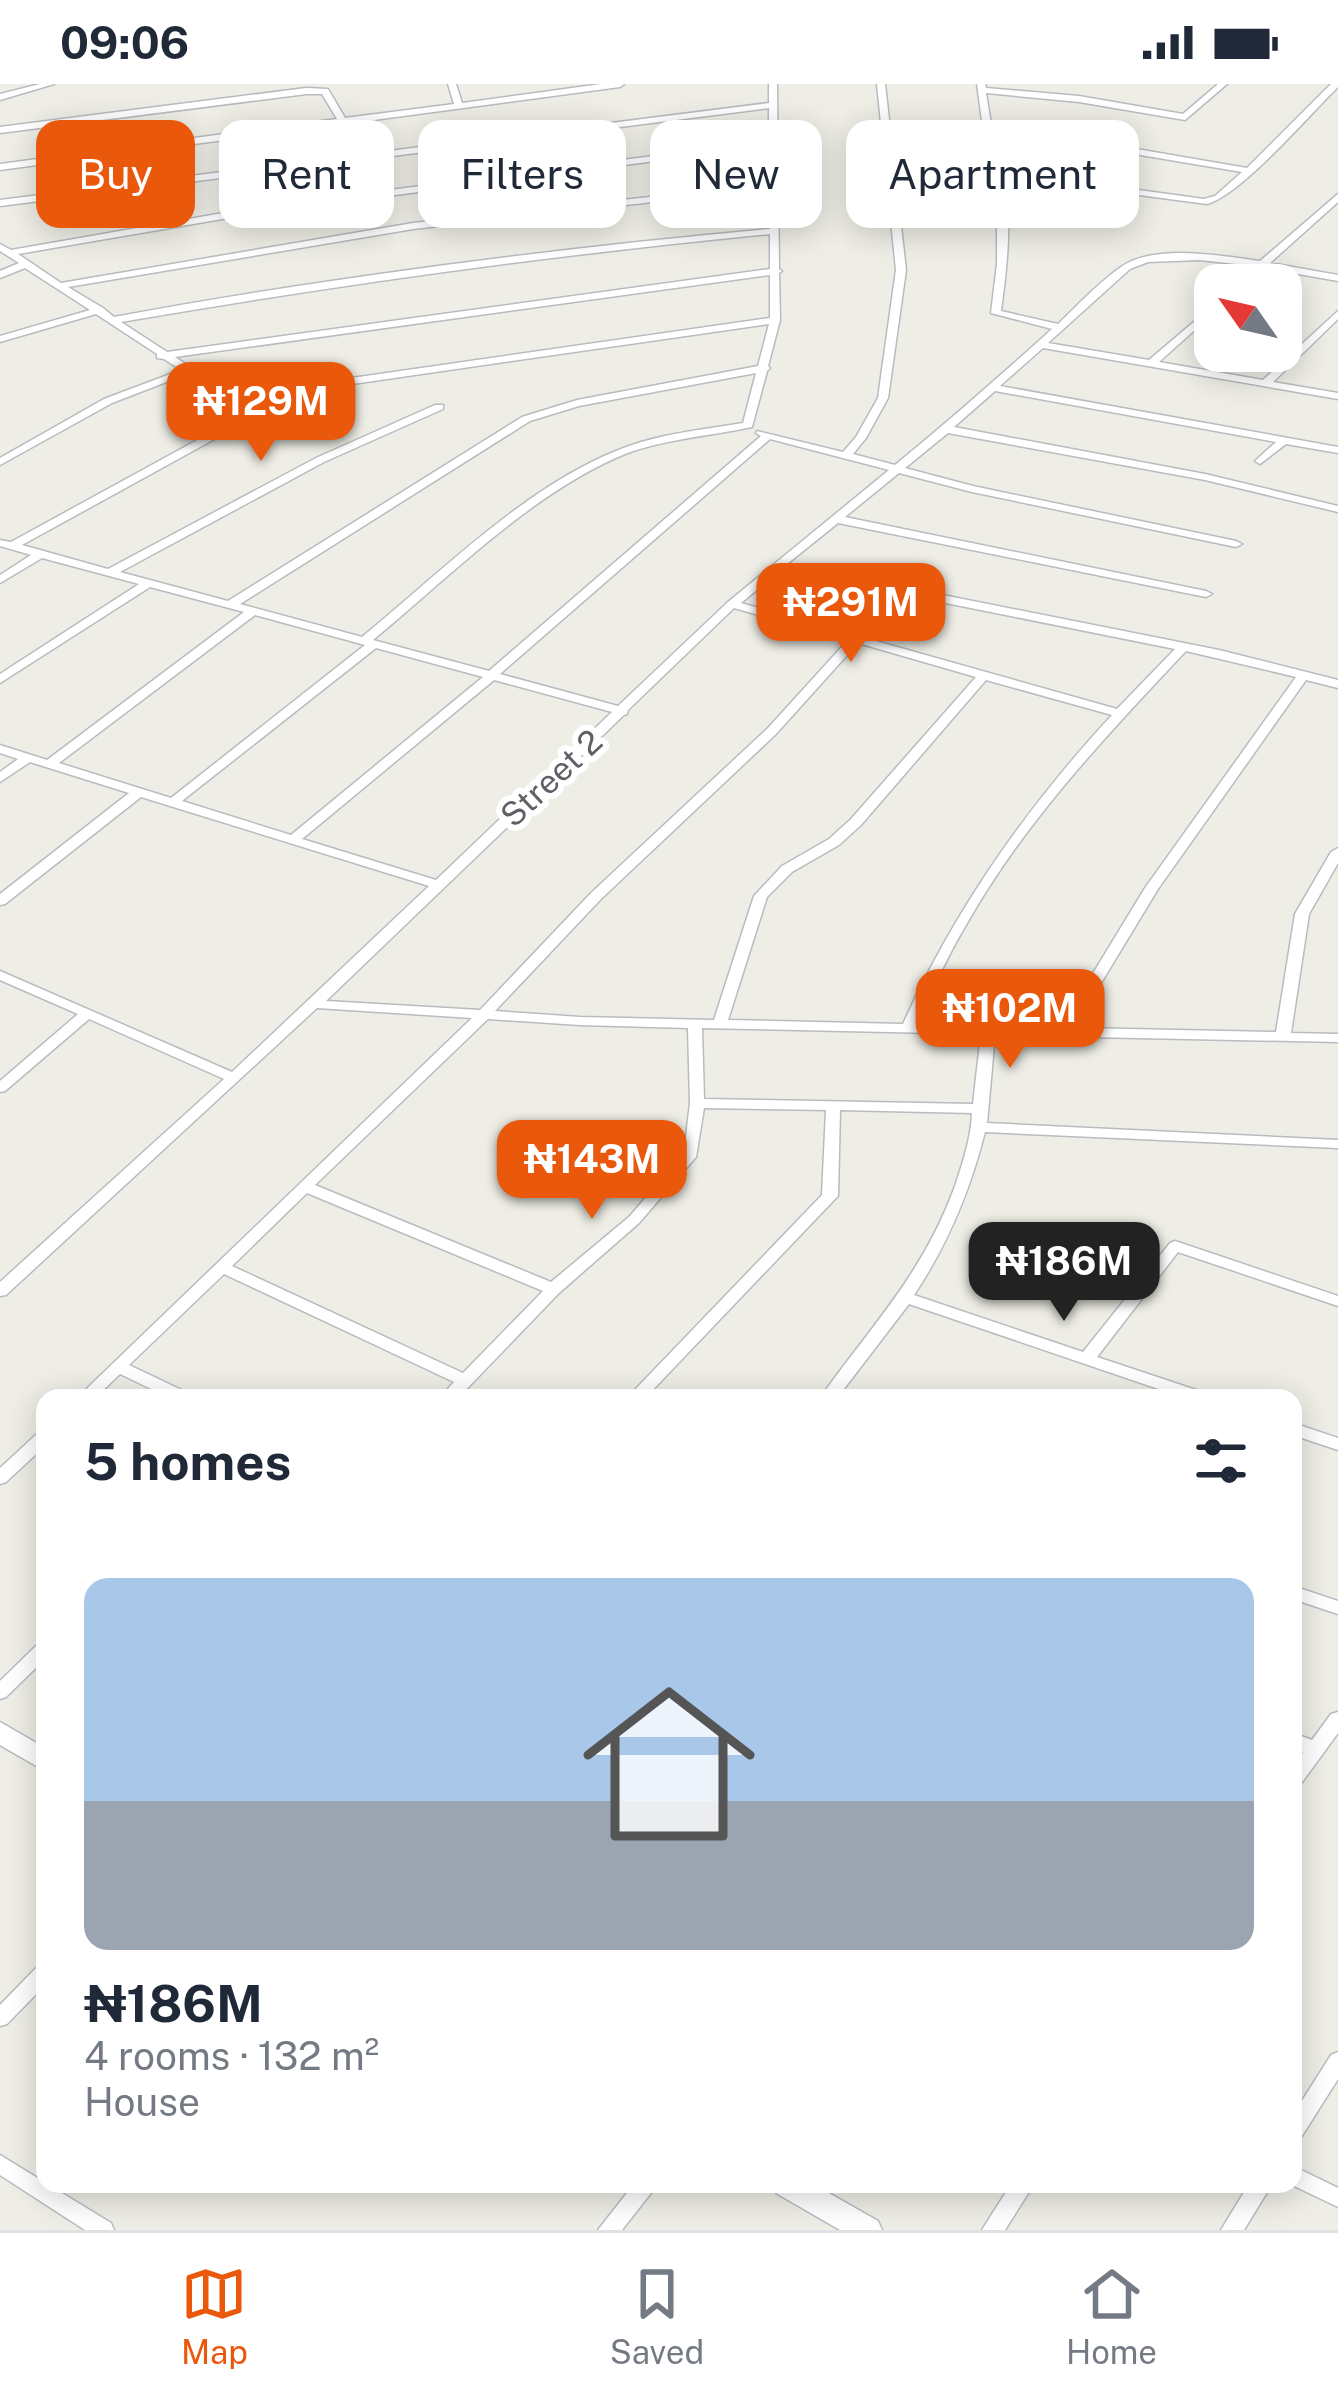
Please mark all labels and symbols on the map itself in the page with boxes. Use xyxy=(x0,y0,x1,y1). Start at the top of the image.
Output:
north arrow xyxy=(1194,264,1302,372)
pin: ₦129M xyxy=(177,362,345,464)
pin: ₦291M xyxy=(767,563,935,665)
street label: Street 2 xyxy=(493,722,609,834)
pin: ₦102M xyxy=(926,969,1094,1071)
pin: ₦143M xyxy=(508,1120,676,1222)
pin: ₦186M xyxy=(980,1222,1148,1324)

